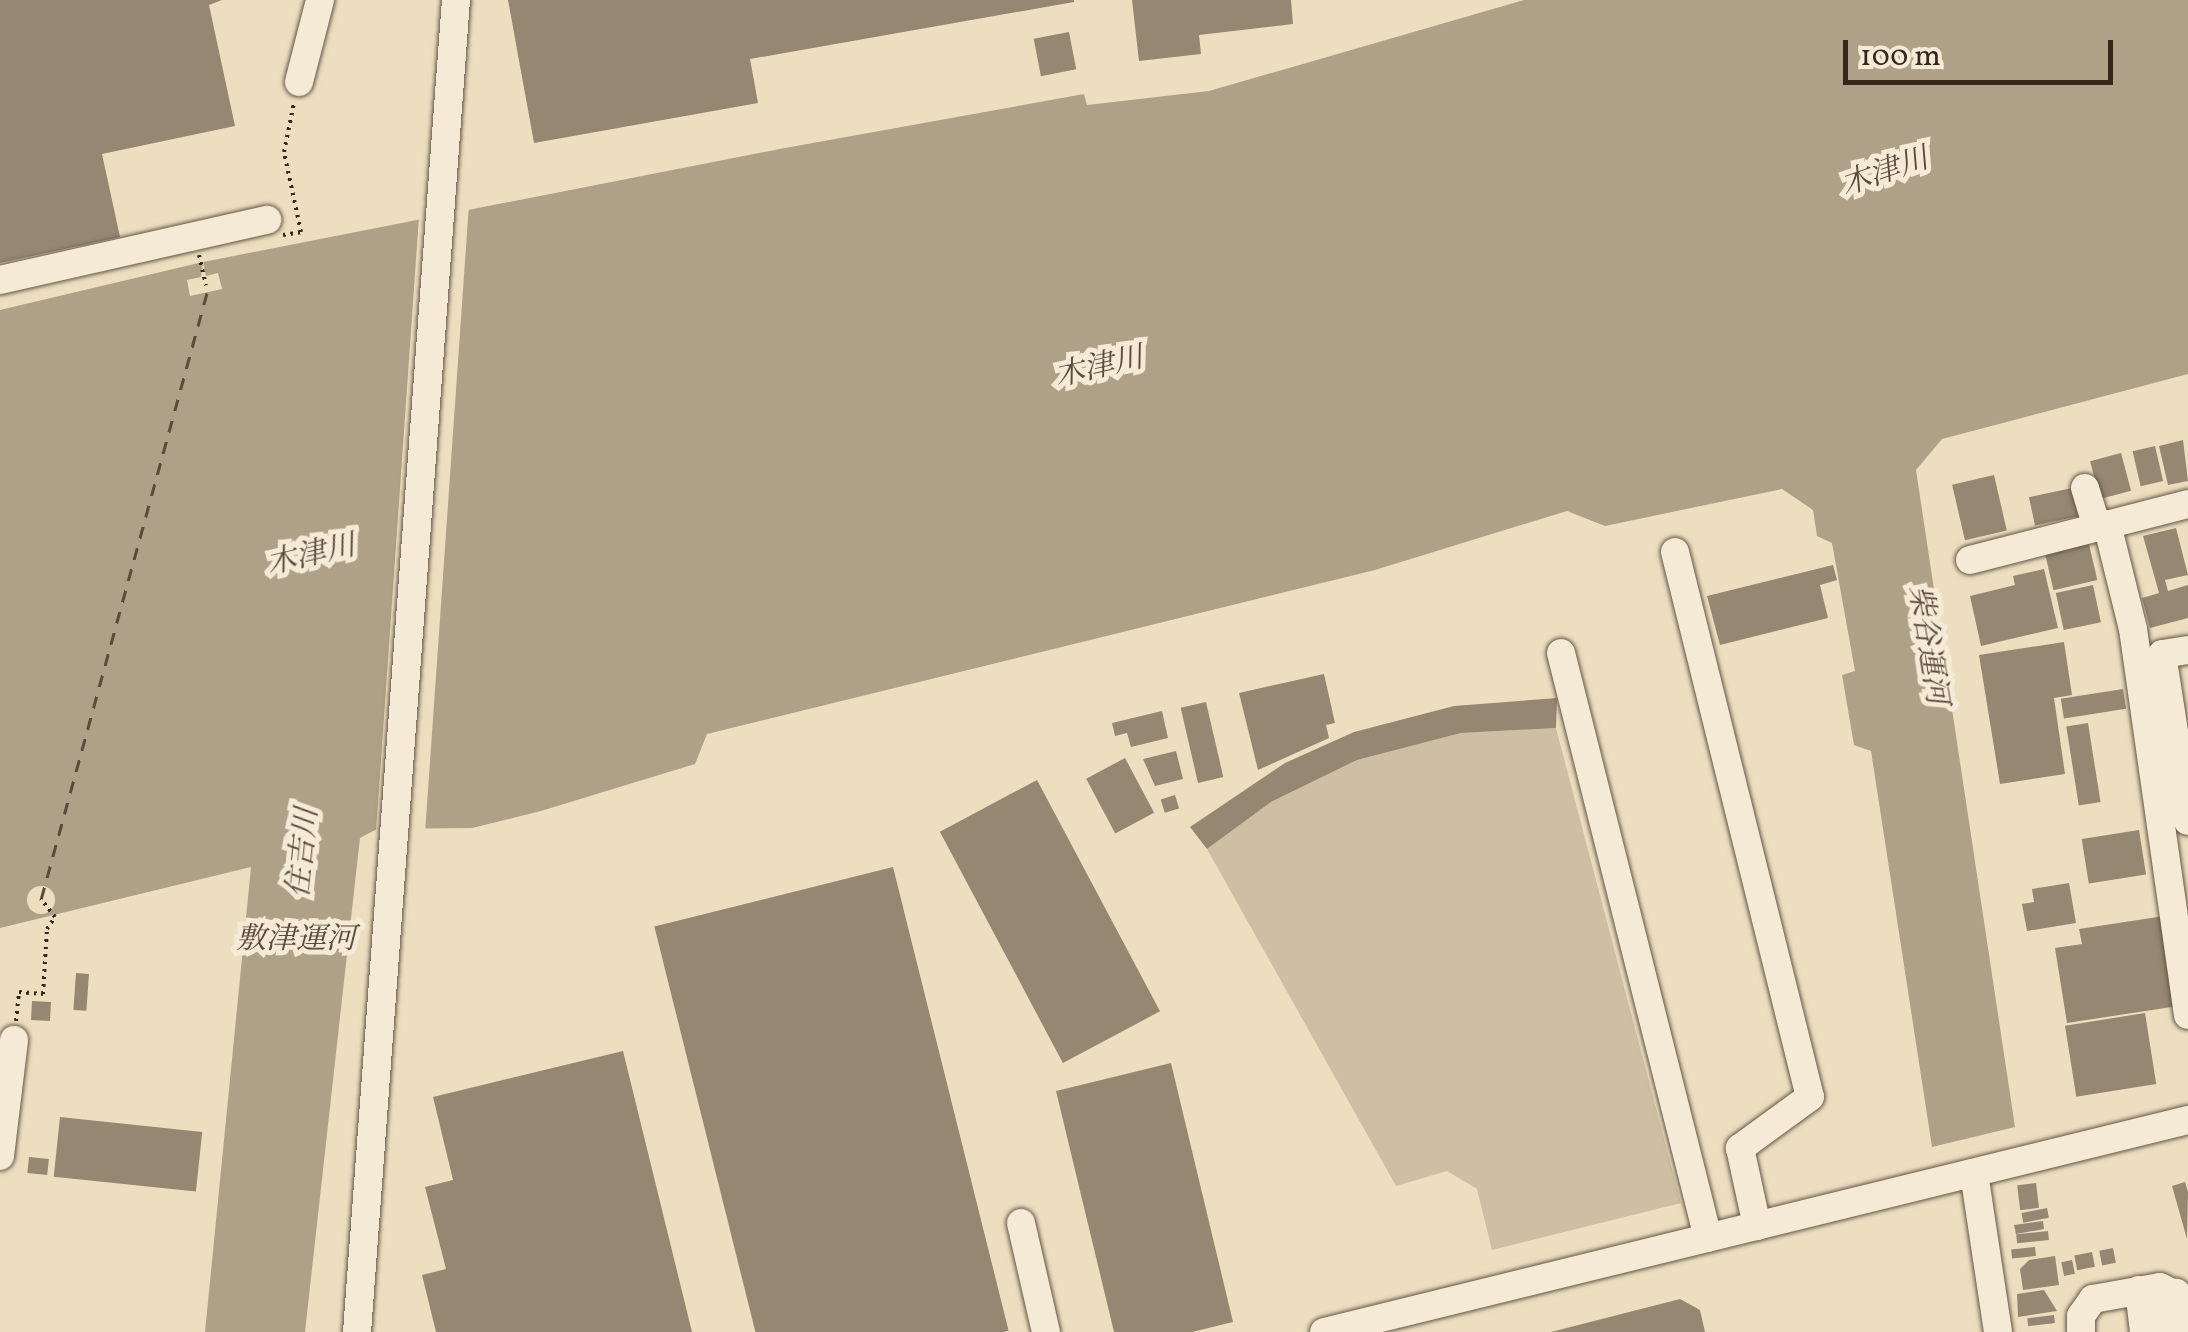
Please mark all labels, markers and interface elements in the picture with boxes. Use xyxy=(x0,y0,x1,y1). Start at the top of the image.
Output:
scale bar xyxy=(1848,20,2118,82)
text: 100 m xyxy=(1860,36,1941,78)
water label: 木津川 xyxy=(1837,141,1933,205)
water label: 木津川 xyxy=(1051,340,1147,396)
water label: 木津川 xyxy=(263,528,359,584)
water label: 柴谷運河 xyxy=(1900,583,1954,707)
water label: 住吉川 xyxy=(281,806,327,900)
water label: 敷津運河 xyxy=(236,922,356,958)

